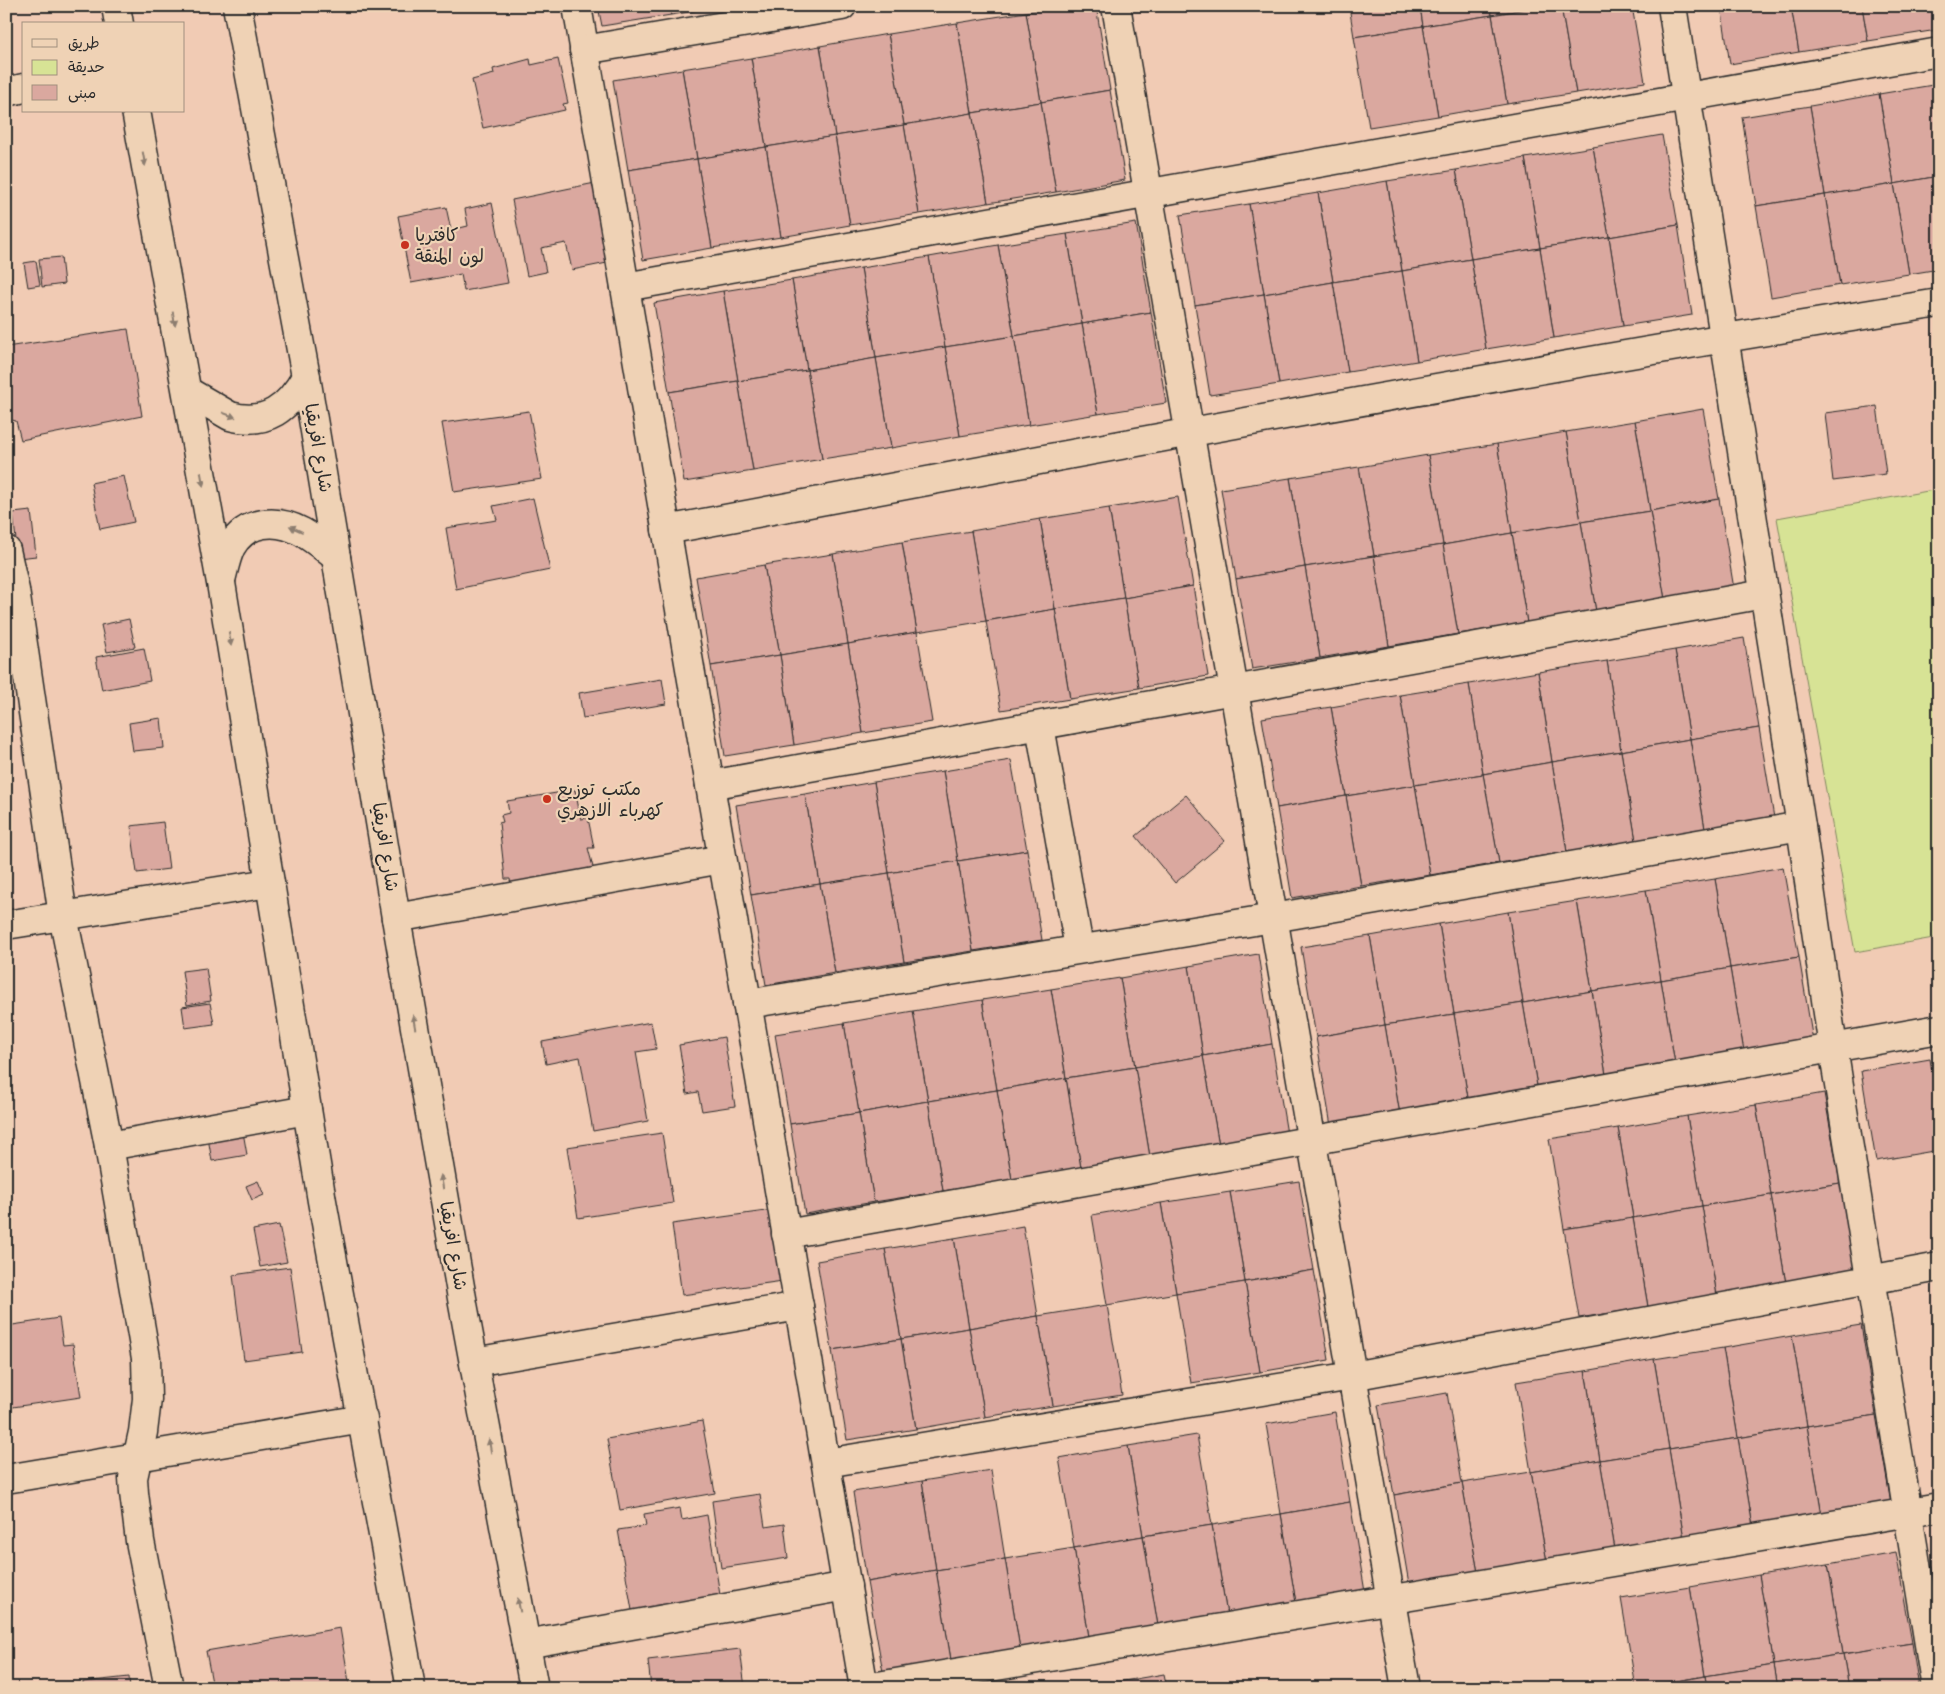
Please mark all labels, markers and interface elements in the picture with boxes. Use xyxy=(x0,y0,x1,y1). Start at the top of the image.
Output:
legend xyxy=(22,22,185,112)
text: طريق xyxy=(68,33,100,54)
text: حديقة xyxy=(68,57,105,78)
text: مبنى xyxy=(68,83,96,104)
one-way arrow xyxy=(141,152,149,168)
place label: كافتريا لون المنقة xyxy=(415,223,484,269)
marker: كافتريا لون المنقة xyxy=(399,239,411,251)
one-way arrow xyxy=(170,311,178,327)
street label: شارع افريقيا xyxy=(298,401,338,495)
one-way arrow xyxy=(222,411,237,419)
one-way arrow xyxy=(199,471,207,487)
one-way arrow xyxy=(289,525,303,533)
one-way arrow xyxy=(226,632,234,648)
place label: مكتب توزيع كهرباء الازهري xyxy=(557,777,664,823)
marker: مكتب توزيع كهرباء الازهري xyxy=(541,793,553,805)
street label: شارع افريقيا xyxy=(366,801,404,893)
one-way arrow xyxy=(410,1014,418,1030)
one-way arrow xyxy=(438,1174,446,1190)
street label: شارع افريقيا xyxy=(433,1199,473,1293)
one-way arrow xyxy=(485,1437,493,1453)
one-way arrow xyxy=(514,1597,522,1613)

